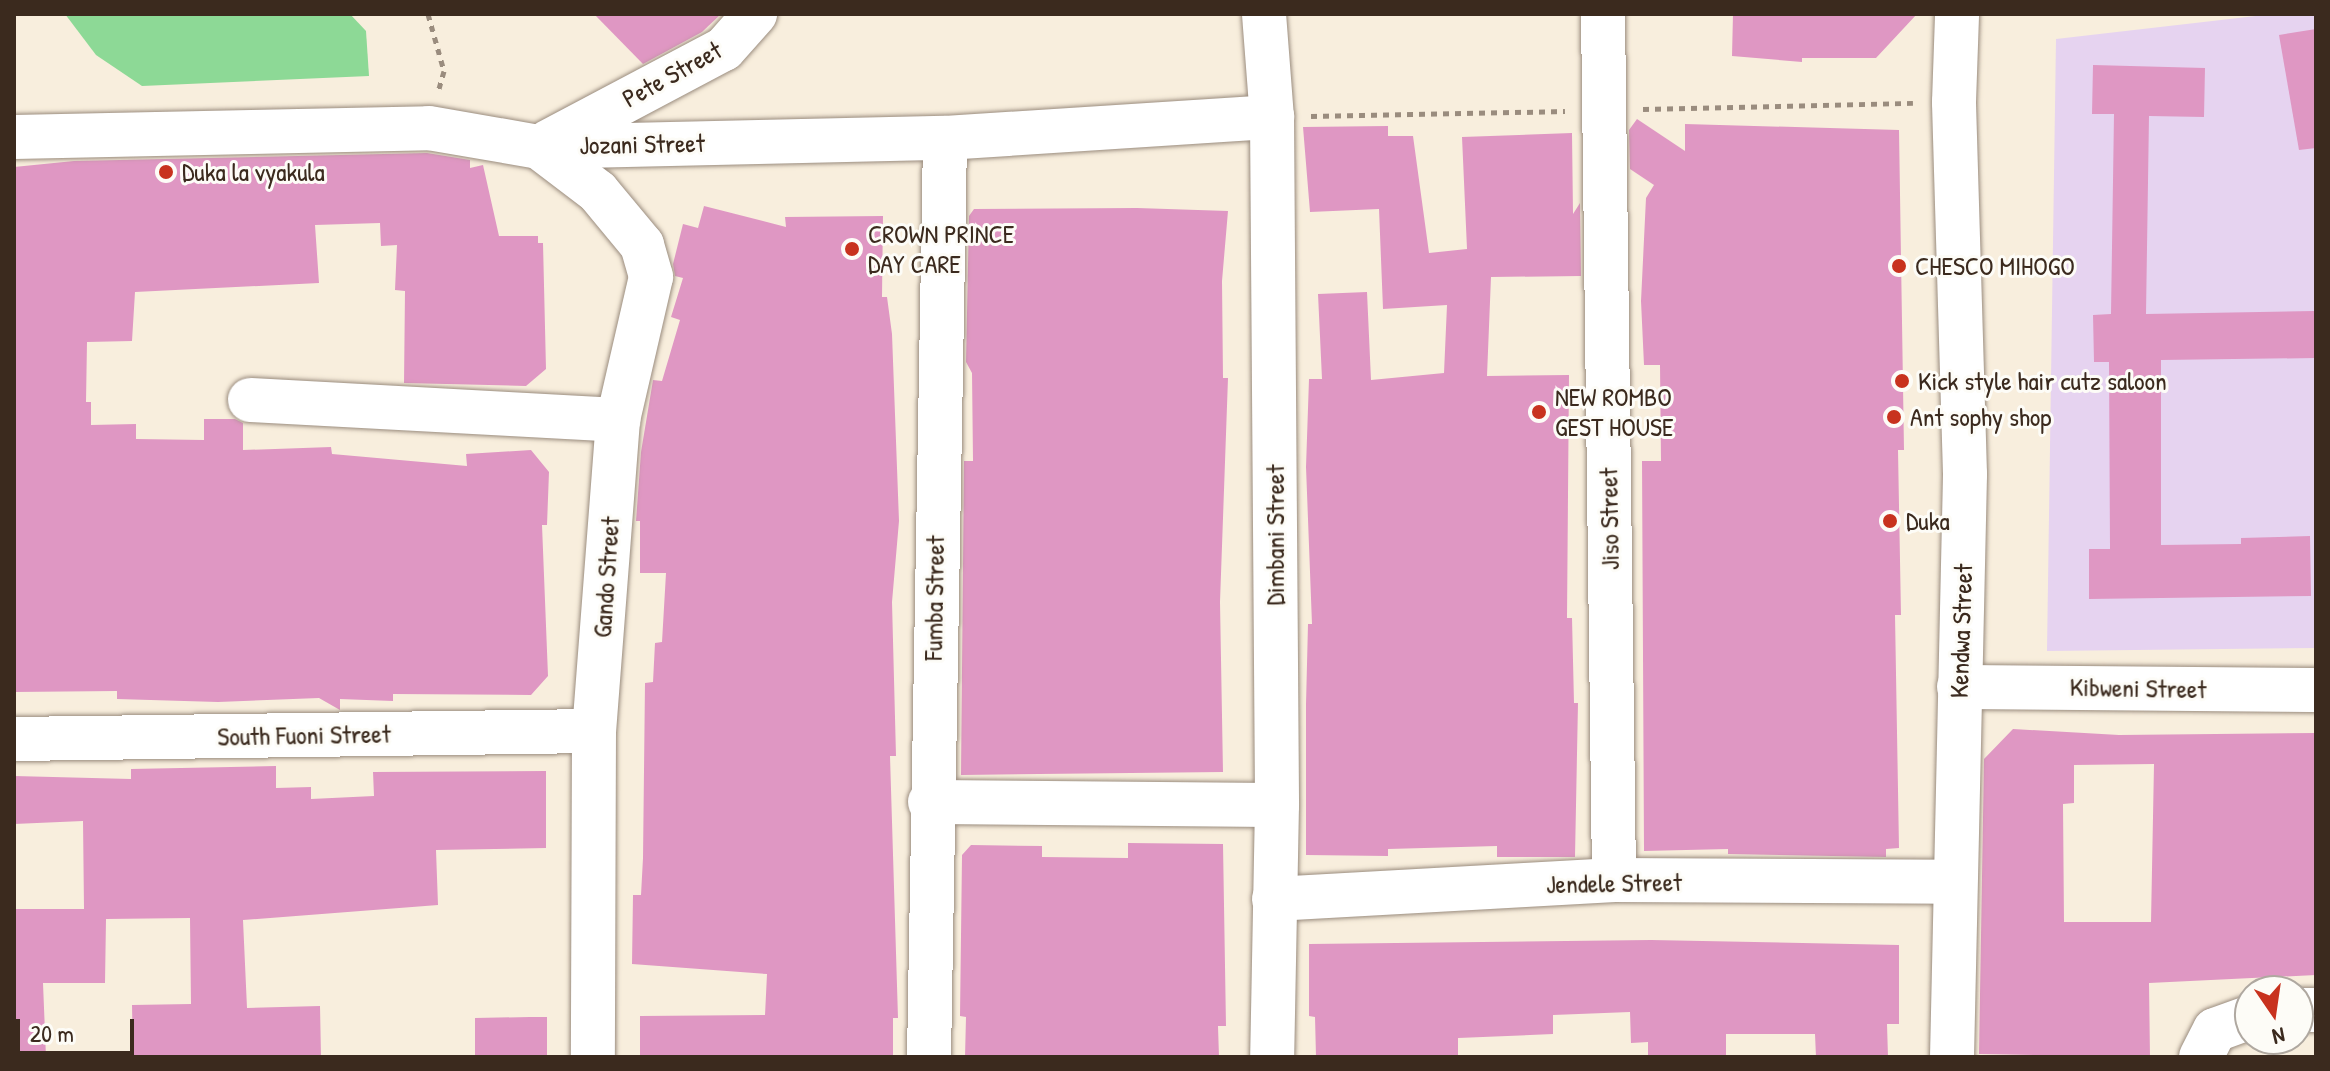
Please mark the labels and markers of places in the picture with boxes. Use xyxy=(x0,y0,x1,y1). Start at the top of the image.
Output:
place label: Duka la vyakula xyxy=(182,156,325,188)
marker: Duka la vyakula xyxy=(157,163,175,181)
place label: CROWN PRINCE DAY CARE xyxy=(868,218,1014,280)
marker: CROWN PRINCE DAY CARE xyxy=(843,240,861,258)
place label: CHESCO MIHOGO xyxy=(1915,250,2075,282)
marker: CHESCO MIHOGO xyxy=(1890,257,1908,275)
place label: Kick style hair cutz saloon xyxy=(1918,365,2167,397)
marker: Kick style hair cutz saloon xyxy=(1893,372,1911,390)
place label: NEW ROMBO GEST HOUSE xyxy=(1555,381,1673,442)
place label: Ant sophy shop xyxy=(1910,401,2051,433)
marker: NEW ROMBO GEST HOUSE xyxy=(1530,403,1548,421)
marker: Ant sophy shop xyxy=(1885,408,1903,426)
place label: Duka xyxy=(1906,505,1950,537)
marker: Duka xyxy=(1881,512,1899,530)

